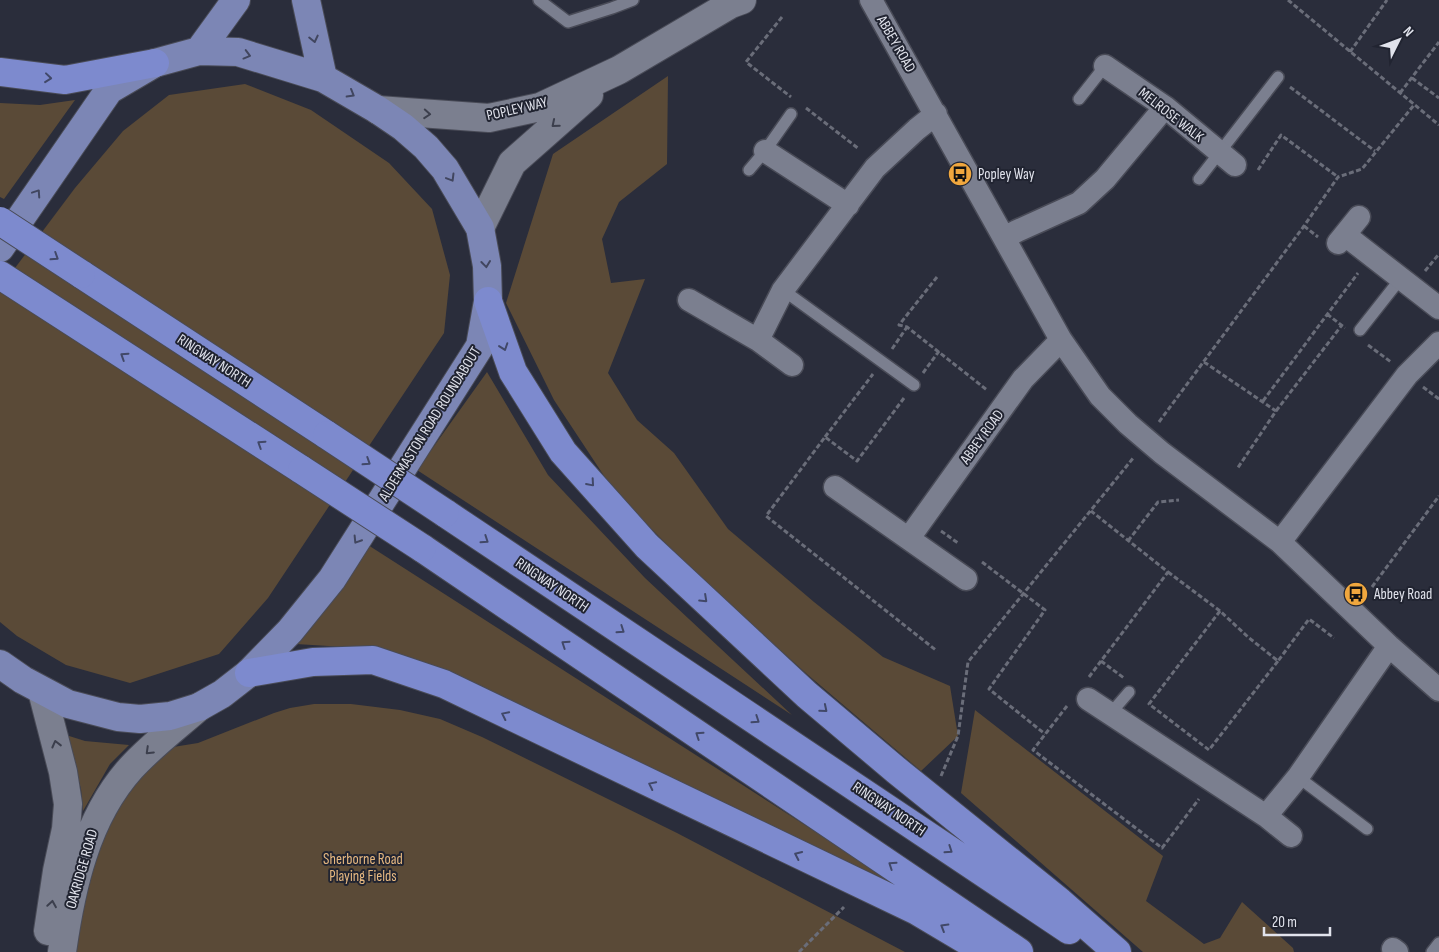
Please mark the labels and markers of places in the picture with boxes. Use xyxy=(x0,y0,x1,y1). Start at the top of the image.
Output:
bus stop icon: Popley Way xyxy=(947,161,973,187)
place label: Popley Way xyxy=(978,165,1035,184)
bus stop icon: Abbey Road xyxy=(1343,581,1369,607)
place label: Abbey Road xyxy=(1373,585,1432,604)

